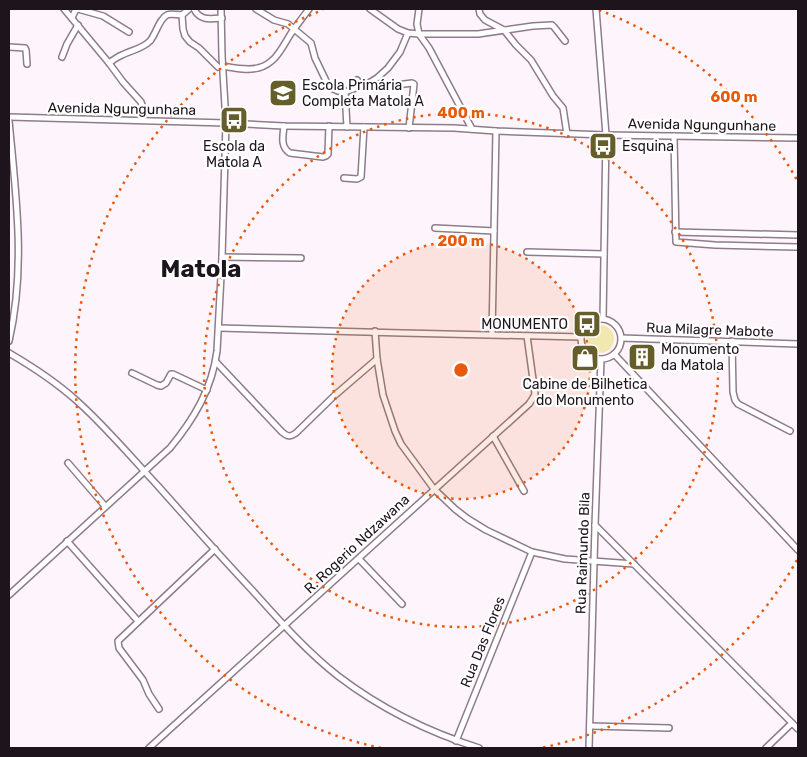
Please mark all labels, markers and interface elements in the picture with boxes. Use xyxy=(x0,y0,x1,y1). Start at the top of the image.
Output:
place label: Escola Primária Completa Matola A xyxy=(302,77,424,110)
school or university icon: Escola Primária Completa Matola A xyxy=(268,78,298,108)
text: 600 m xyxy=(710,88,758,106)
street label: Avenida Ngungunhana xyxy=(48,99,196,119)
text: 400 m xyxy=(437,104,485,122)
bus stop icon: Escola da Matola A xyxy=(219,105,249,135)
street label: Avenida Ngungunhane xyxy=(628,115,777,135)
bus stop icon: Esquina xyxy=(588,131,618,161)
place label: Escola da Matola A xyxy=(203,138,265,171)
place label: Esquina xyxy=(622,138,674,155)
text: 200 m xyxy=(437,232,485,250)
district label: Matola xyxy=(161,255,241,283)
bus stop icon: MONUMENTO xyxy=(572,309,602,339)
place label: MONUMENTO xyxy=(481,316,568,333)
street label: Rua Milagre Mabote xyxy=(646,319,774,341)
place label: Monumento da Matola xyxy=(661,341,739,374)
building icon: Monumento da Matola xyxy=(627,342,657,372)
shop icon: Cabine de Bilhetica do Monumento xyxy=(570,343,600,373)
centre of rings xyxy=(452,361,470,379)
place label: Cabine de Bilhetica do Monumento xyxy=(523,376,647,409)
street label: R. Rogerio Ndzawana xyxy=(301,491,413,597)
street label: Rua Raimundo Bila xyxy=(572,492,594,614)
street label: Rua Das Flores xyxy=(457,594,509,690)

